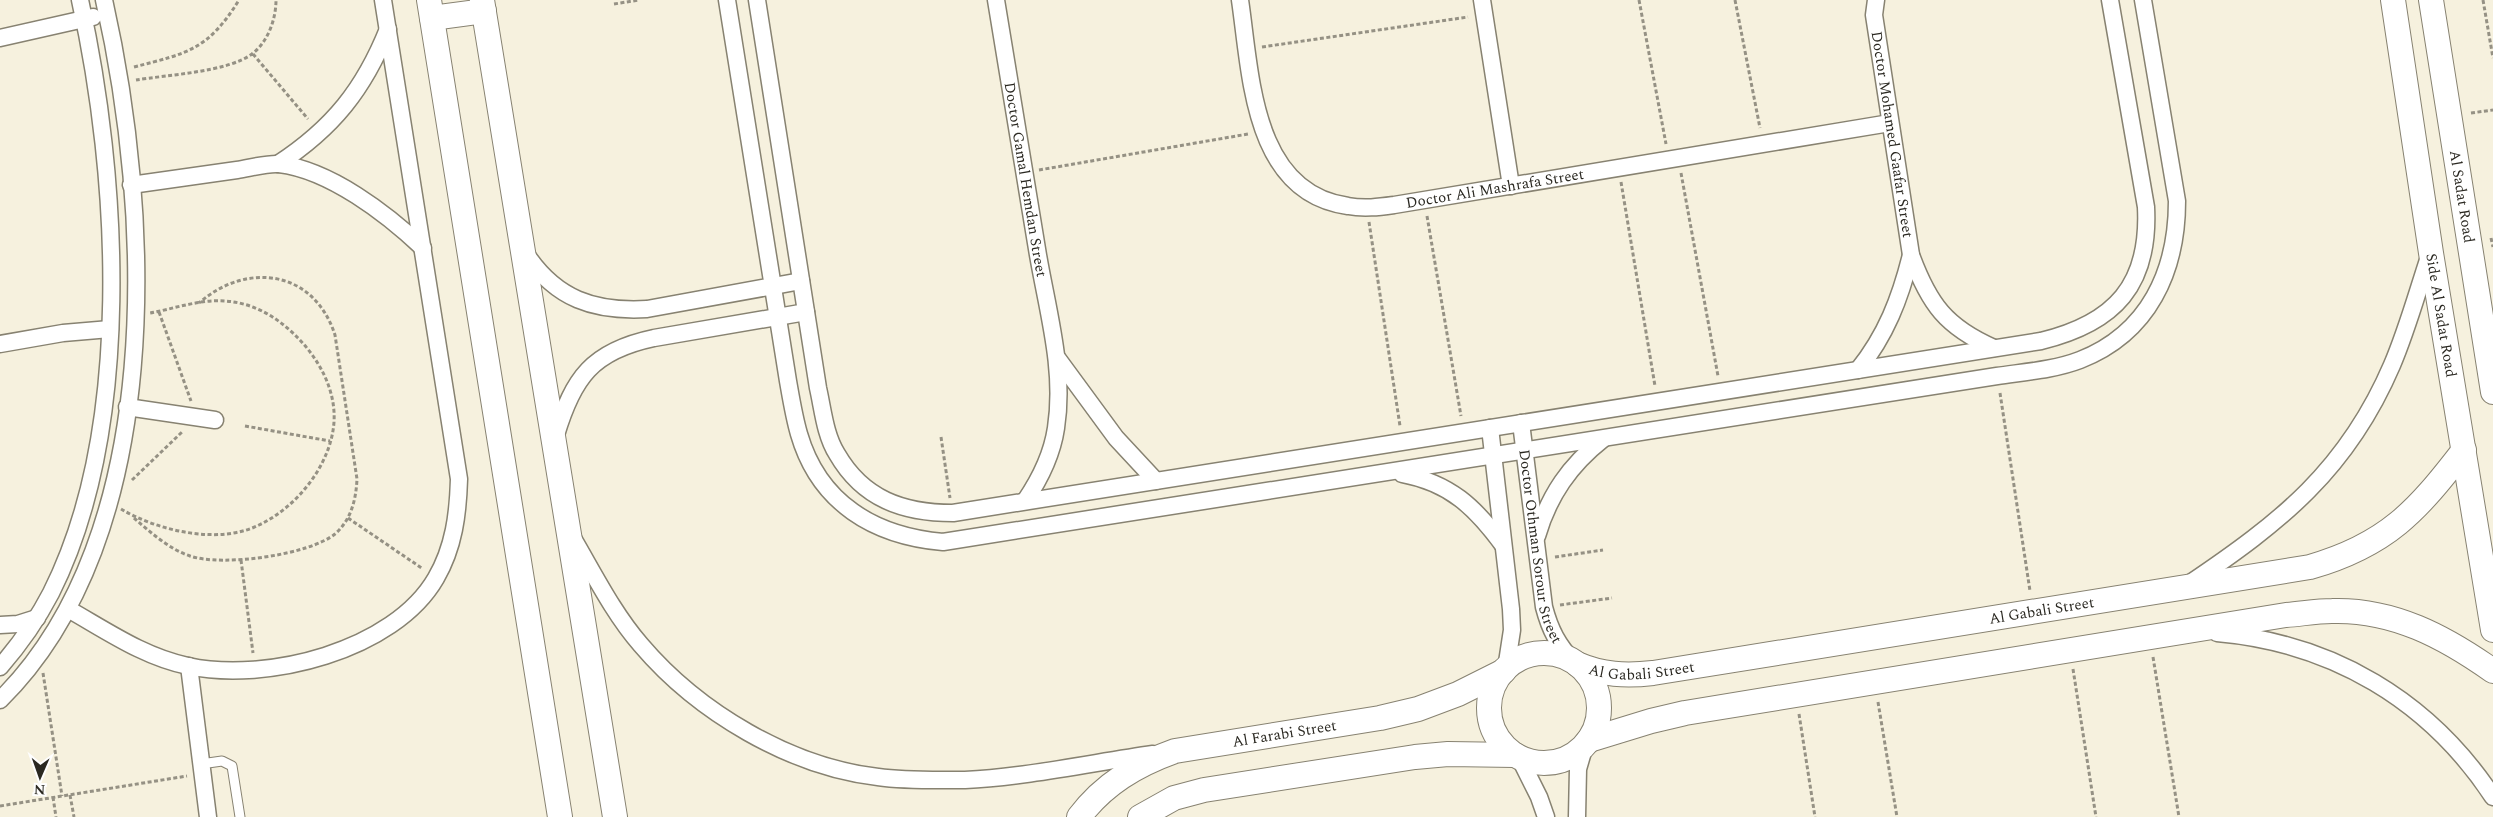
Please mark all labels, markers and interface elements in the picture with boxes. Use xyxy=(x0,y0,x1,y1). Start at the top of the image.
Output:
street label: Doctor Mohamed Gaafar Street xyxy=(1865,30,1919,239)
street label: Doctor Gamal Hemdan Street xyxy=(998,80,1053,279)
street label: Al Sadat Road xyxy=(2443,149,2480,245)
street label: Doctor Ali Mashrafa Street xyxy=(1404,163,1586,215)
street label: Side Al Sadat Road xyxy=(2419,252,2462,379)
street label: Doctor Othman Sorour Street xyxy=(1512,448,1568,648)
street label: Al Gabali Street xyxy=(1987,591,2096,631)
street label: Al Gabali Street xyxy=(1586,656,1696,687)
street label: Al Farabi Street xyxy=(1231,714,1338,754)
north arrow xyxy=(15,752,65,802)
text: N xyxy=(33,779,46,800)

